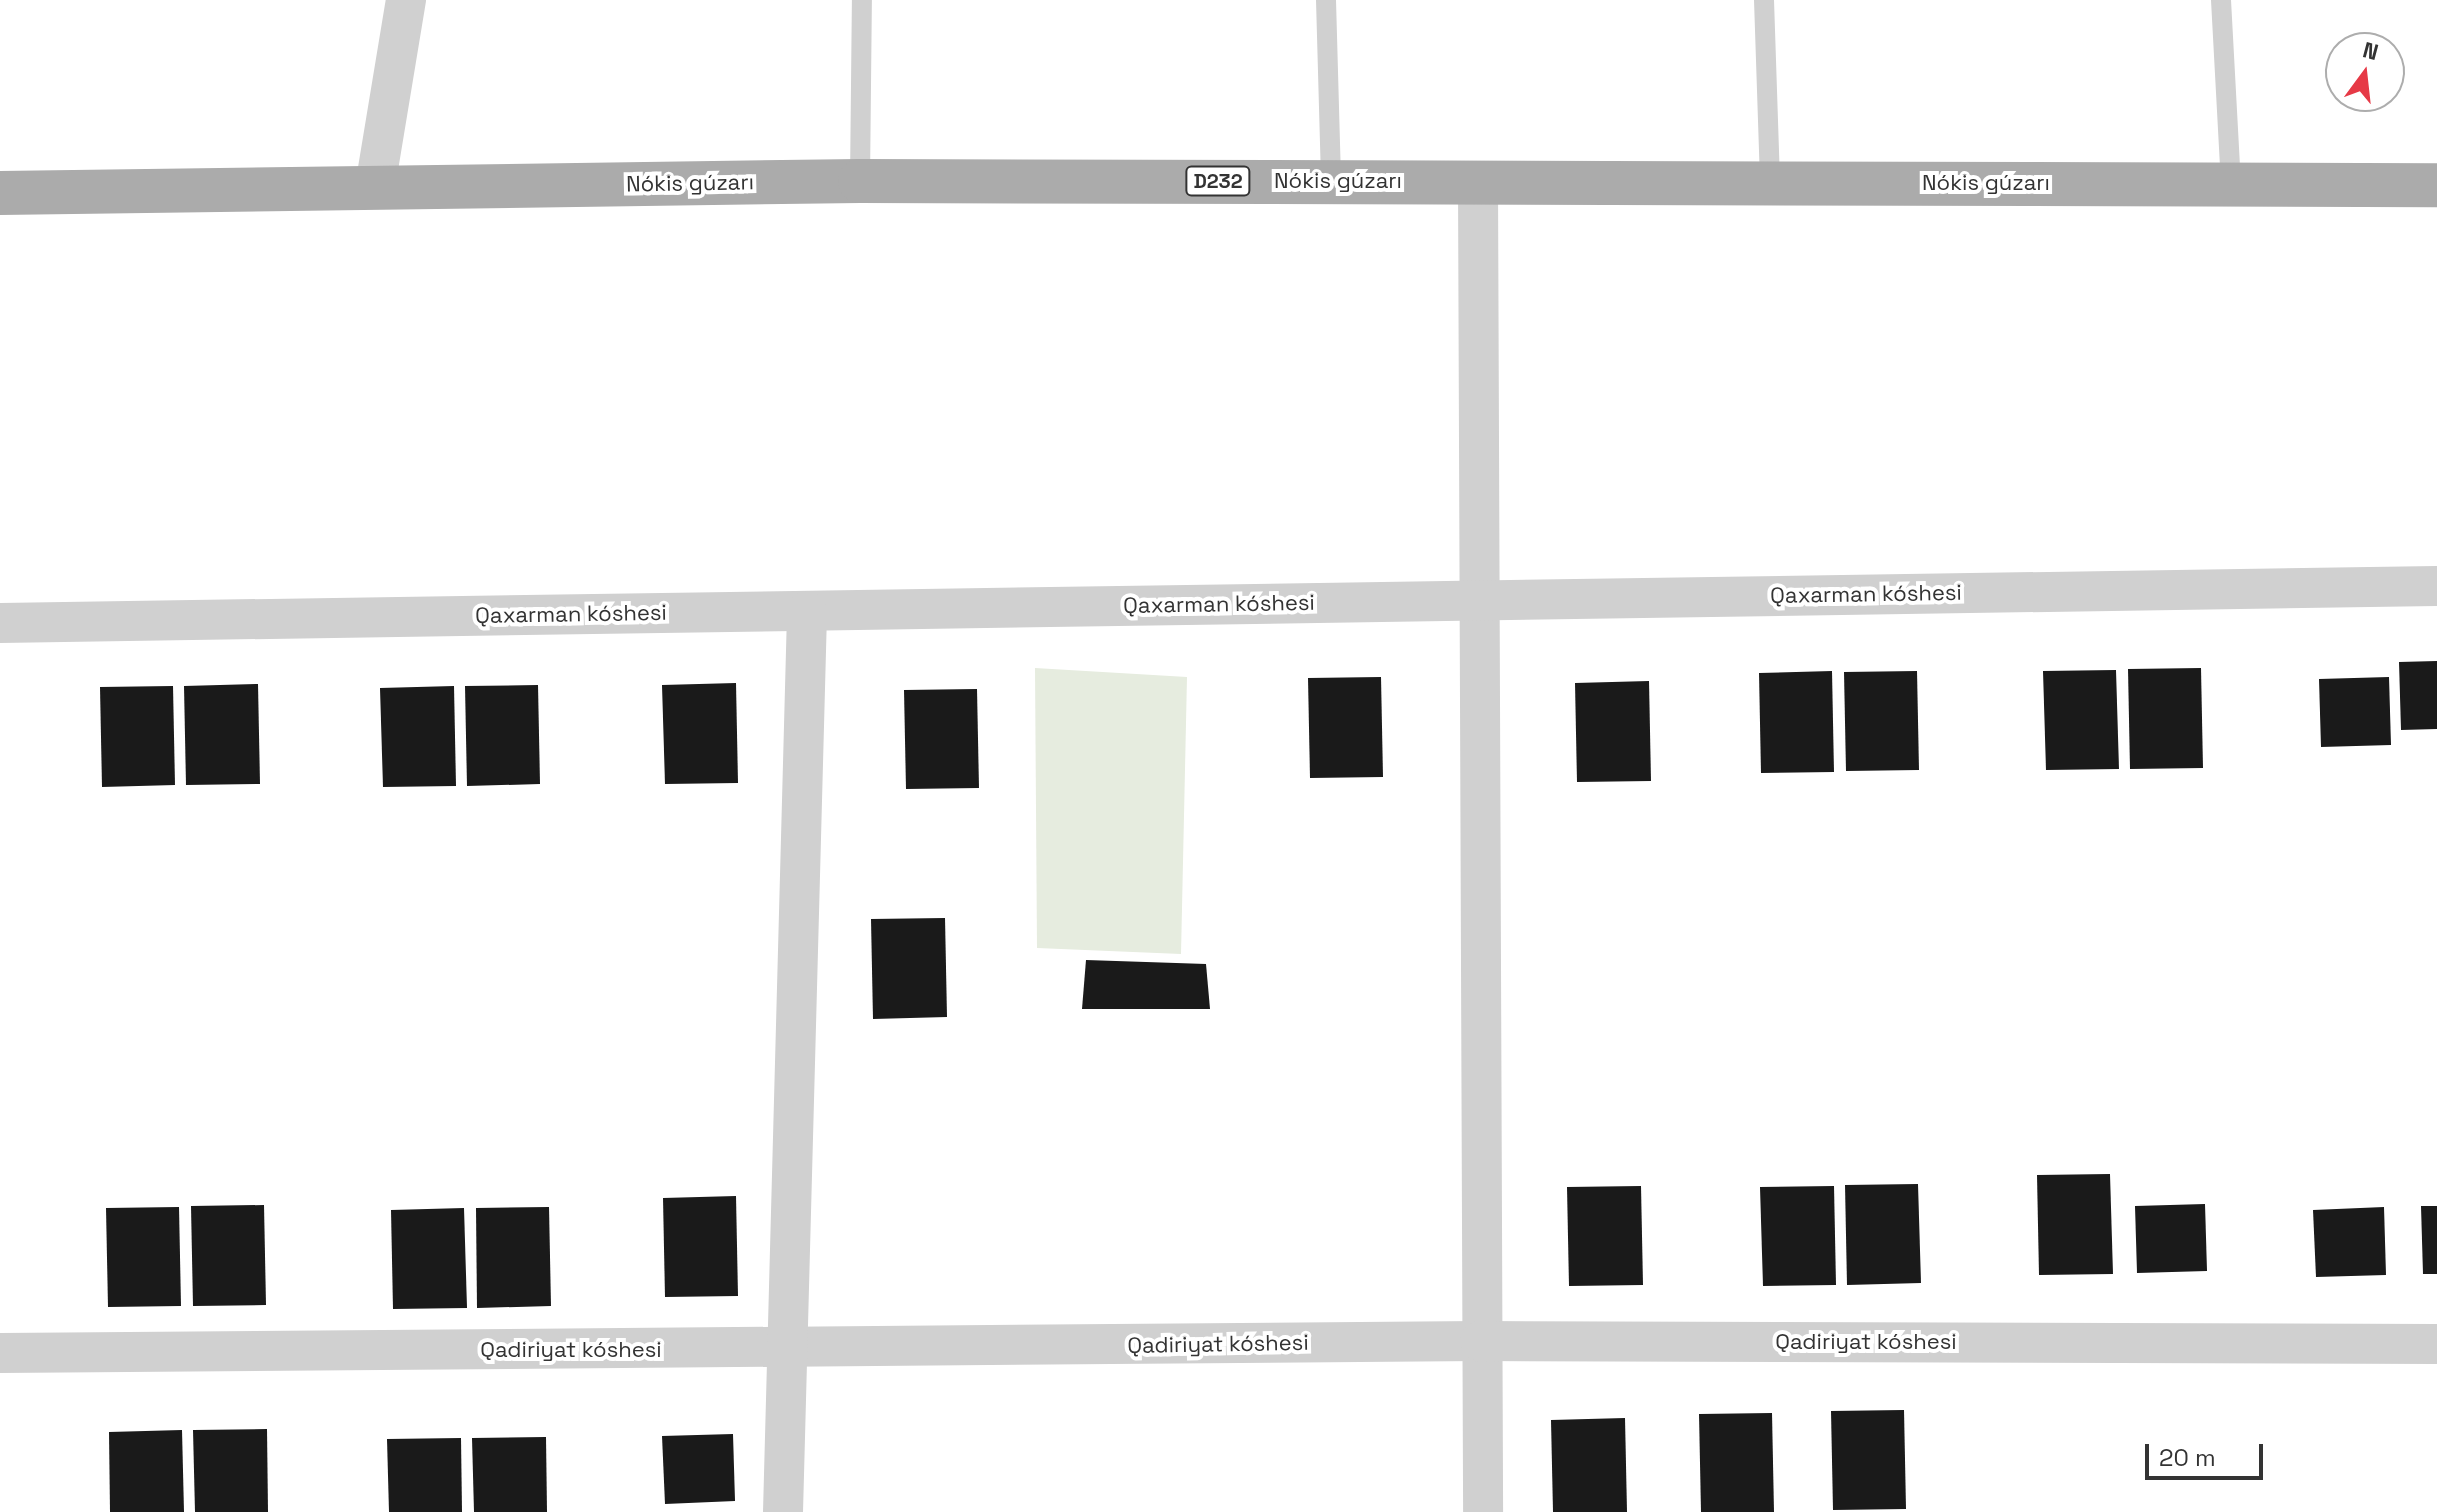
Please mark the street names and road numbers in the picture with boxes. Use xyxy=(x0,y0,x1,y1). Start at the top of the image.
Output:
road number: D232 xyxy=(1184,165,1252,197)
street label: Nókis gúzarı xyxy=(1274,168,1402,194)
street label: Nókis gúzarı xyxy=(626,169,754,197)
street label: Nókis gúzarı xyxy=(1922,170,2050,196)
street label: Qaxarman kóshesi xyxy=(1770,579,1962,609)
street label: Qaxarman kóshesi xyxy=(1123,589,1315,619)
street label: Qaxarman kóshesi xyxy=(475,599,667,629)
street label: Qadiriyat kóshesi xyxy=(1127,1329,1309,1359)
street label: Qadiriyat kóshesi xyxy=(1775,1329,1957,1355)
street label: Qadiriyat kóshesi xyxy=(480,1337,662,1363)

